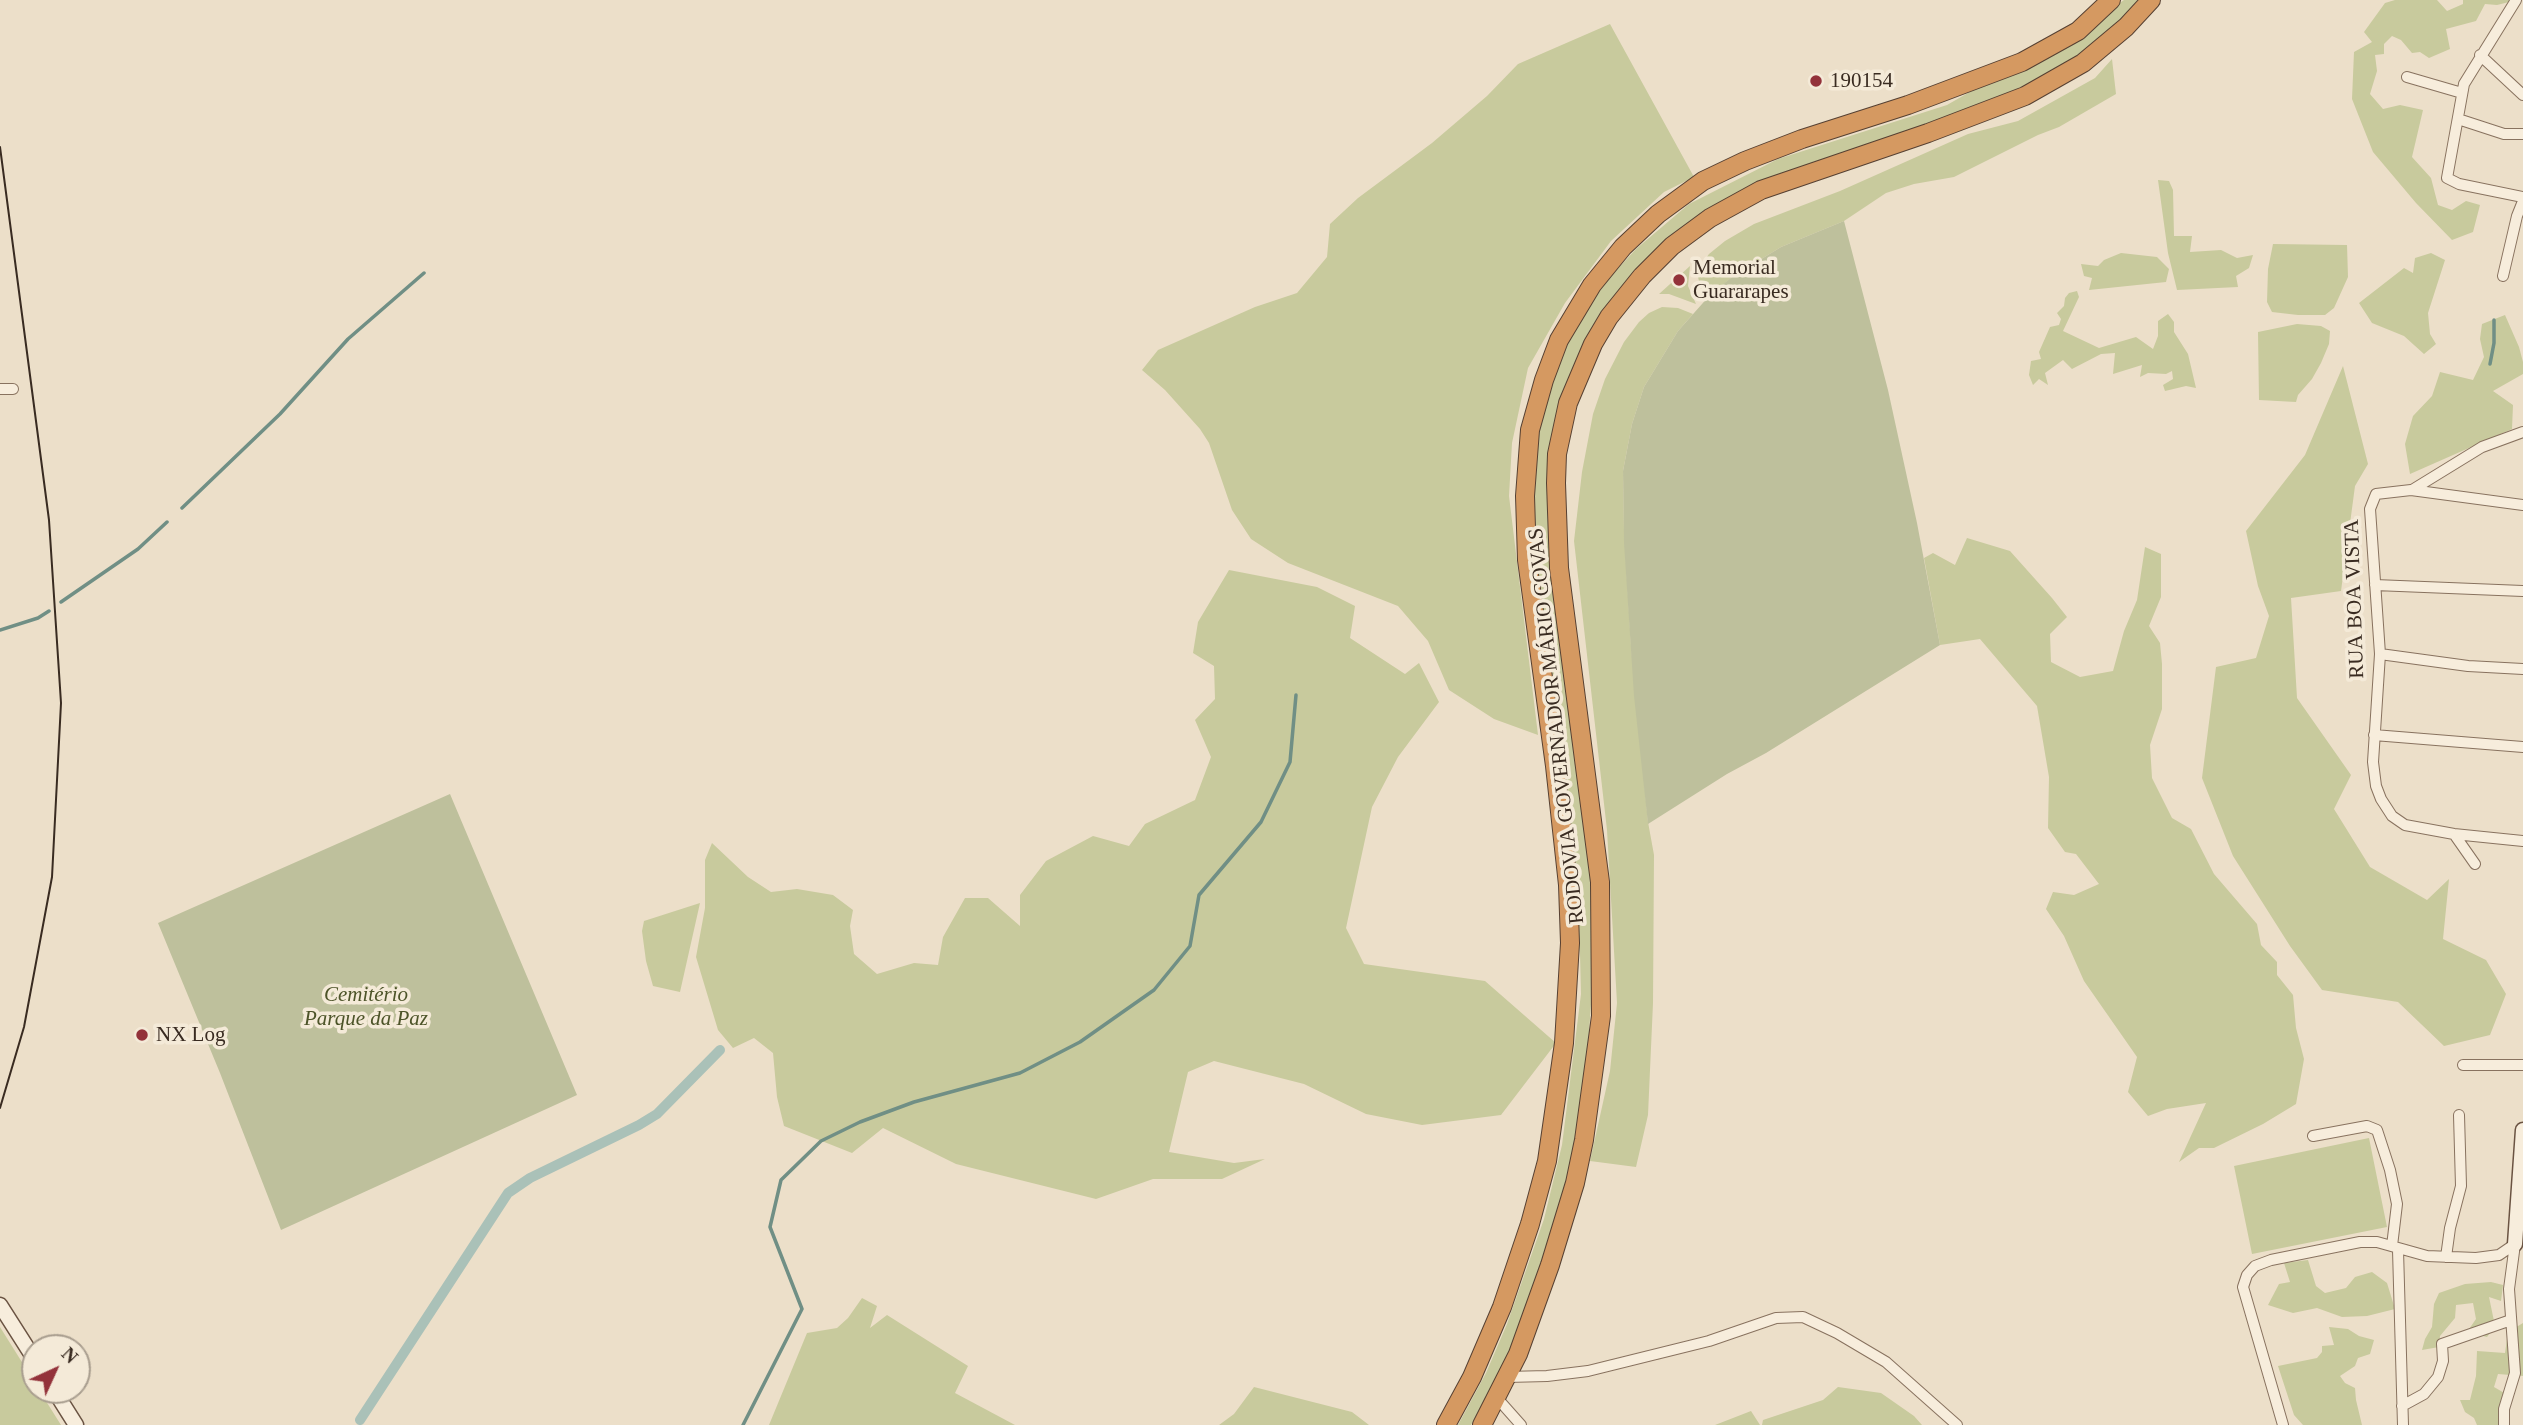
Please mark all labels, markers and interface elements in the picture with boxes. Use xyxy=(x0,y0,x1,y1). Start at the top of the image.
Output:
place label: 190154 xyxy=(1830,68,1893,94)
marker: 190154 xyxy=(1808,73,1824,89)
place label: Memorial Guararapes xyxy=(1693,255,1789,305)
marker: Memorial Guararapes xyxy=(1671,272,1687,288)
street label: RUA BOA VISTA xyxy=(2340,519,2370,679)
street label: RODOVIA GOVERNADOR MÁRIO COVAS xyxy=(1524,527,1590,925)
park label: Cemitério Parque da Paz xyxy=(304,982,428,1032)
place label: NX Log xyxy=(156,1022,225,1048)
marker: NX Log xyxy=(134,1027,150,1043)
north arrow xyxy=(21,1334,91,1404)
text: N xyxy=(58,1343,82,1367)

